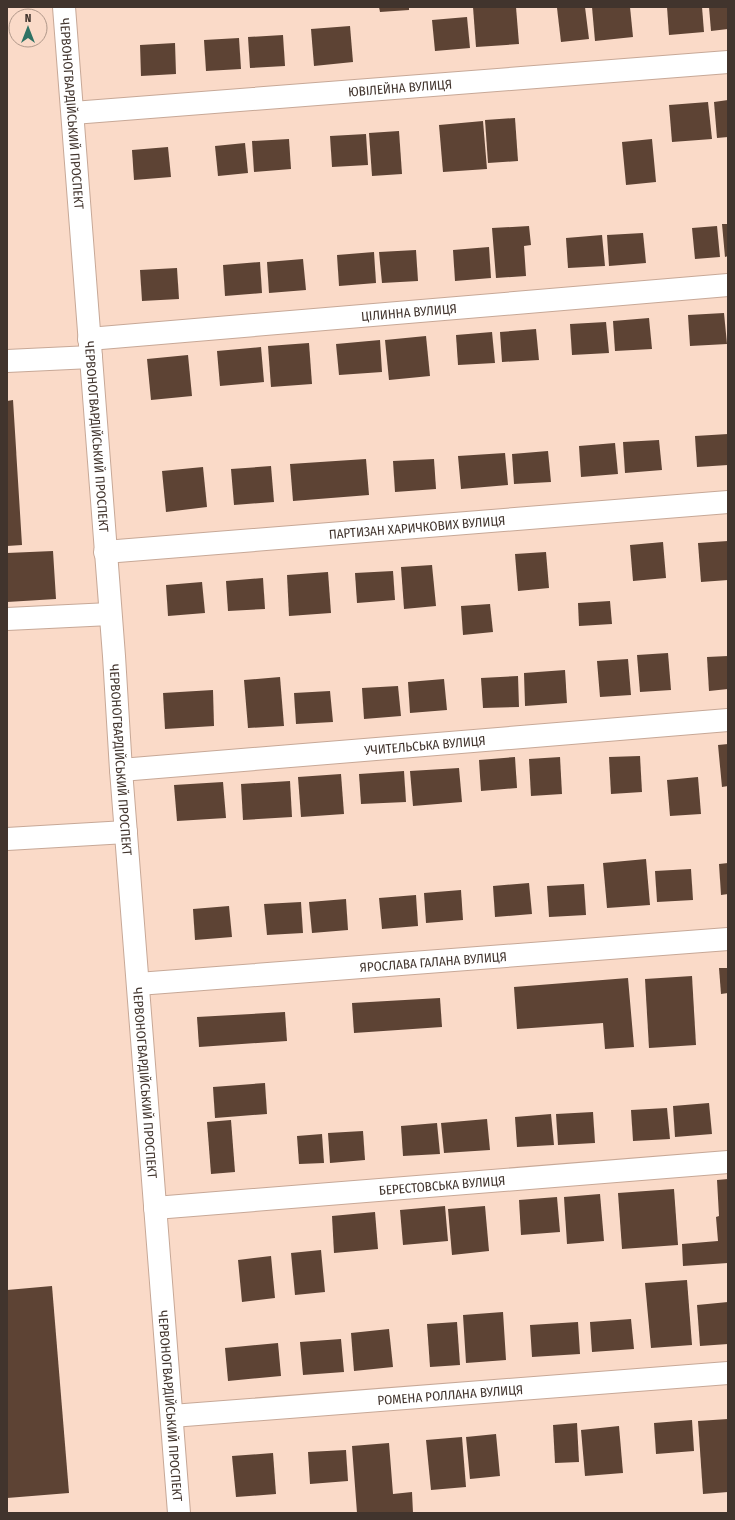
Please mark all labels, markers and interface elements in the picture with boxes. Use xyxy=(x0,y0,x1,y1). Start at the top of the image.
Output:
north arrow xyxy=(8,8,48,48)
text: N xyxy=(25,12,31,25)
street label: ЧЕРВОНОГВАРДІЙСЬКИЙ ПРОСПЕКТ xyxy=(57,18,87,210)
street label: ЮВІЛЕЙНА ВУЛИЦЯ xyxy=(348,77,452,100)
street label: ЦІЛИННА ВУЛИЦЯ xyxy=(360,301,457,324)
street label: ЧЕРВОНОГВАРДІЙСЬКИЙ ПРОСПЕКТ xyxy=(82,341,111,533)
street label: ПАРТИЗАН ХАРИЧКОВИХ ВУЛИЦЯ xyxy=(328,513,506,542)
street label: ЧЕРВОНОГВАРДІЙСЬКИЙ ПРОСПЕКТ xyxy=(107,664,135,856)
street label: УЧИТЕЛЬСЬКА ВУЛИЦЯ xyxy=(363,733,486,758)
street label: ЯРОСЛАВА ГАЛАНА ВУЛИЦЯ xyxy=(359,949,507,975)
street label: ЧЕРВОНОГВАРДІЙСЬКИЙ ПРОСПЕКТ xyxy=(130,987,160,1179)
street label: БЕРЕСТОВСЬКА ВУЛИЦЯ xyxy=(378,1173,506,1198)
street label: ЧЕРВОНОГВАРДІЙСЬКИЙ ПРОСПЕКТ xyxy=(155,1310,185,1502)
street label: РОМЕНА РОЛЛАНА ВУЛИЦЯ xyxy=(377,1382,524,1408)

